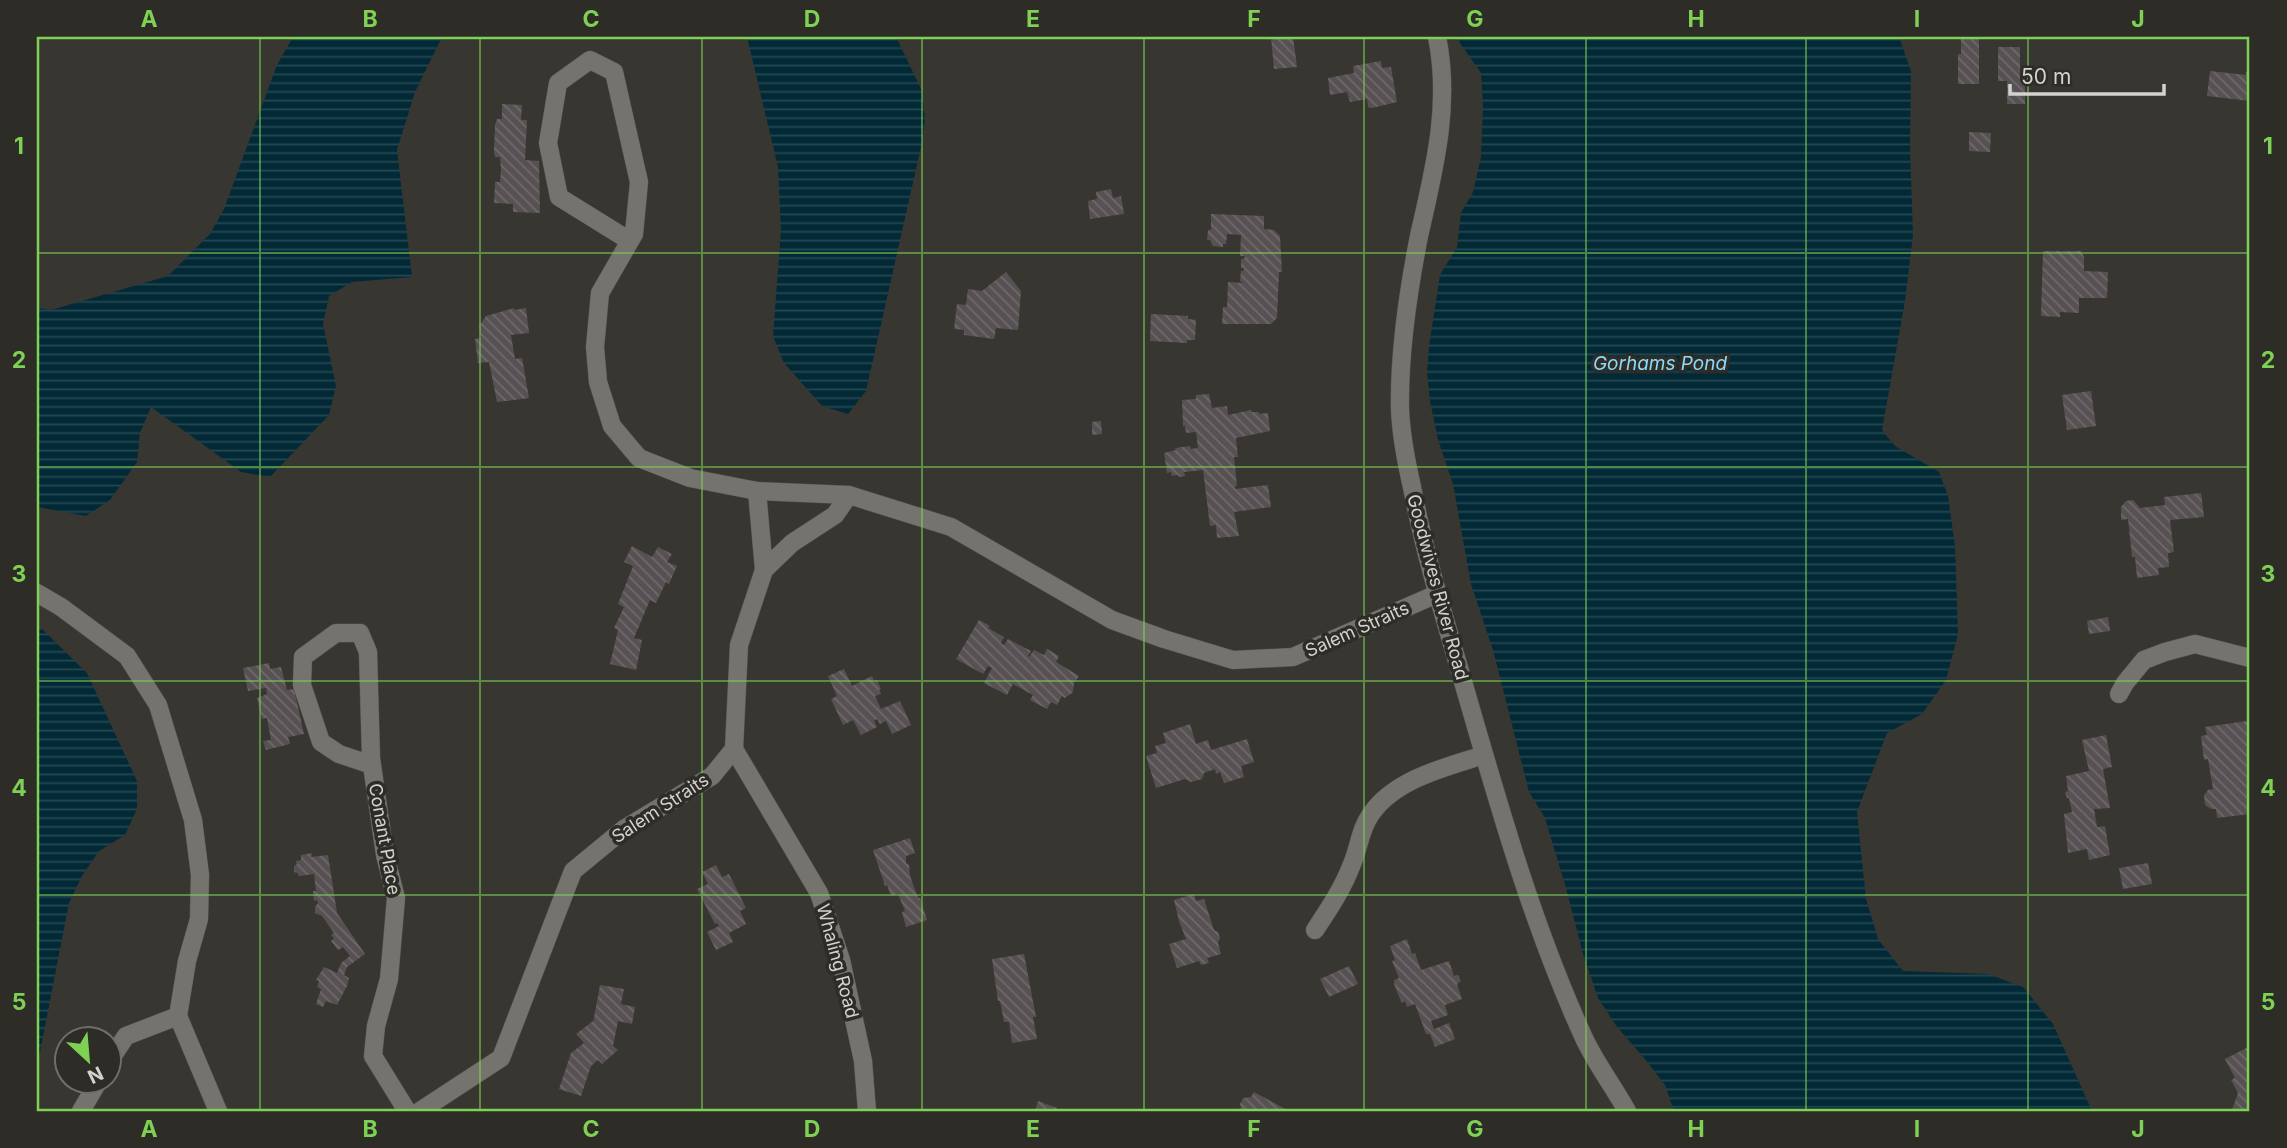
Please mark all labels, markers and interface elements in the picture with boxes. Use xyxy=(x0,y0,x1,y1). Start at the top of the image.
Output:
text: A xyxy=(140,5,158,33)
text: B xyxy=(362,5,378,33)
text: C xyxy=(582,5,600,33)
text: D xyxy=(804,5,820,33)
text: E xyxy=(1026,5,1040,33)
text: F xyxy=(1247,5,1261,33)
text: G xyxy=(1466,5,1484,33)
text: H xyxy=(1687,5,1705,33)
text: I xyxy=(1914,5,1920,33)
text: J xyxy=(2131,5,2145,33)
scale bar xyxy=(2010,52,2164,96)
text: 50 m xyxy=(2021,64,2071,89)
text: 1 xyxy=(14,132,24,160)
text: 1 xyxy=(2263,132,2273,160)
text: 2 xyxy=(12,346,26,374)
text: 2 xyxy=(2261,346,2275,374)
water label: Gorhams Pond xyxy=(1593,352,1727,375)
street label: Goodwives River Road xyxy=(1403,492,1473,682)
text: 3 xyxy=(12,560,26,588)
text: 3 xyxy=(2261,560,2275,588)
street label: Salem Straits xyxy=(1302,597,1412,661)
street label: Salem Straits xyxy=(608,769,712,847)
text: 4 xyxy=(11,774,27,802)
text: 4 xyxy=(2260,774,2276,802)
street label: Conant Place xyxy=(365,782,405,896)
street label: Whaling Road xyxy=(813,902,863,1020)
text: 5 xyxy=(12,988,26,1016)
text: 5 xyxy=(2261,988,2275,1016)
north arrow xyxy=(52,1026,122,1096)
text: N xyxy=(84,1061,107,1088)
text: A xyxy=(140,1115,158,1143)
text: B xyxy=(362,1115,378,1143)
text: C xyxy=(582,1115,600,1143)
text: D xyxy=(804,1115,820,1143)
text: E xyxy=(1026,1115,1040,1143)
text: F xyxy=(1247,1115,1261,1143)
text: G xyxy=(1466,1115,1484,1143)
text: H xyxy=(1687,1115,1705,1143)
text: I xyxy=(1914,1115,1920,1143)
text: J xyxy=(2131,1115,2145,1143)

